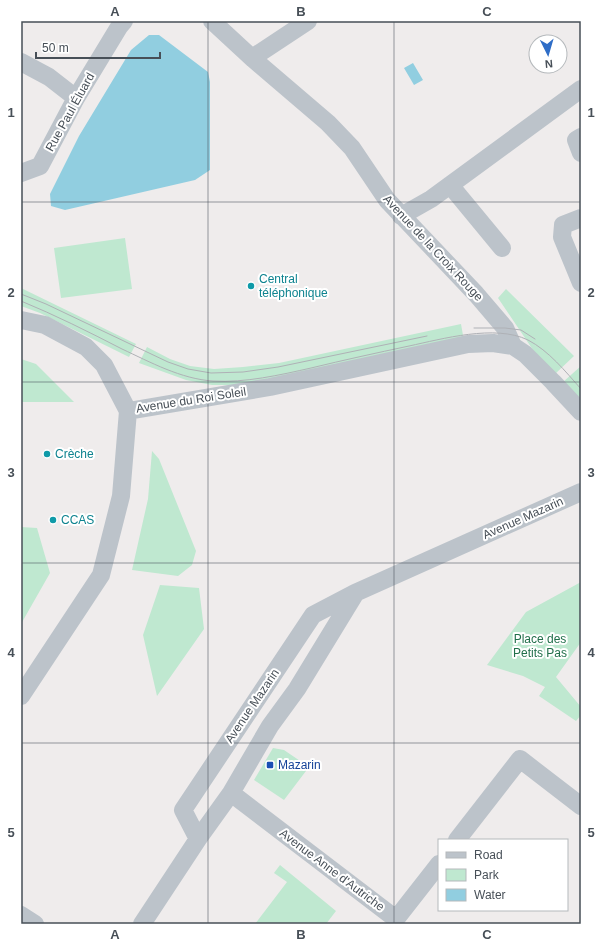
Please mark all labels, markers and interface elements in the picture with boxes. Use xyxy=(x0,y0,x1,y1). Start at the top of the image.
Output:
text: A xyxy=(110,4,120,19)
text: B xyxy=(296,4,306,19)
text: C xyxy=(482,4,492,19)
scale bar xyxy=(36,34,160,60)
north arrow xyxy=(528,34,568,74)
text: 50 m xyxy=(42,41,69,55)
text: N xyxy=(544,58,553,70)
street label: Rue Paul Éluard xyxy=(42,70,97,154)
text: 1 xyxy=(7,105,15,120)
text: 1 xyxy=(587,105,595,120)
street label: Avenue de la Croix Rouge xyxy=(380,192,486,304)
place label: Central téléphonique xyxy=(259,272,328,300)
marker: Central téléphonique xyxy=(246,281,256,291)
text: 2 xyxy=(7,285,15,300)
text: 2 xyxy=(587,285,595,300)
street label: Avenue du Roi Soleil xyxy=(135,384,247,416)
place label: Crèche xyxy=(55,447,94,461)
marker: Crèche xyxy=(42,449,52,459)
text: 3 xyxy=(7,465,15,480)
text: 3 xyxy=(587,465,595,480)
street label: Avenue Mazarin xyxy=(481,494,565,542)
place label: CCAS xyxy=(61,513,94,527)
marker: CCAS xyxy=(48,515,58,525)
park label: Place des Petits Pas xyxy=(513,632,567,660)
text: 4 xyxy=(7,645,15,660)
text: 4 xyxy=(587,645,595,660)
street label: Avenue Mazarin xyxy=(222,666,282,746)
place label: Mazarin xyxy=(278,758,321,772)
marker: Mazarin xyxy=(265,760,275,770)
text: 5 xyxy=(7,825,15,840)
text: 5 xyxy=(587,825,595,840)
street label: Avenue Anne d'Autriche xyxy=(277,826,387,914)
legend xyxy=(438,839,568,911)
text: Road xyxy=(474,848,503,862)
text: Park xyxy=(474,868,500,882)
text: Water xyxy=(474,888,506,902)
text: A xyxy=(110,927,120,942)
text: B xyxy=(296,927,306,942)
text: C xyxy=(482,927,492,942)

